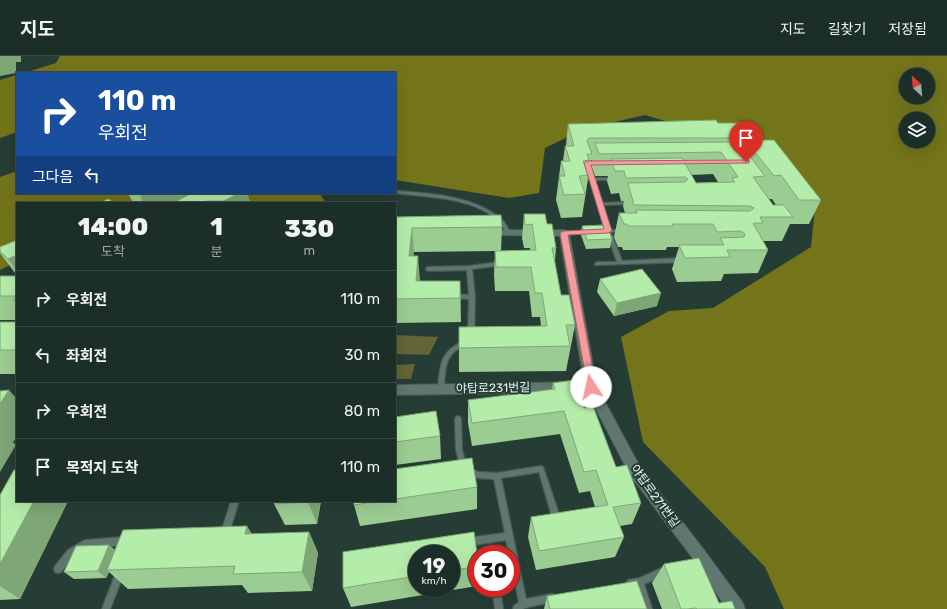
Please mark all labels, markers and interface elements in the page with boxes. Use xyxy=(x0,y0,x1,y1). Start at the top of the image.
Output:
text: 지도 xyxy=(20,18,55,41)
text: 지도 xyxy=(780,21,806,38)
text: 길찾기 xyxy=(828,21,866,38)
text: 저장됨 xyxy=(888,21,927,38)
north arrow xyxy=(899,68,935,104)
map controls xyxy=(899,68,935,148)
text: 110 m xyxy=(98,84,176,117)
icon: right xyxy=(32,88,84,140)
button: layers xyxy=(899,112,935,148)
pin xyxy=(729,121,763,162)
text: 우회전 xyxy=(98,122,148,144)
icon: arrive xyxy=(735,127,757,149)
icon: left xyxy=(81,164,103,186)
text: 그다음 xyxy=(32,168,73,186)
text: 14:00 xyxy=(78,213,148,241)
text: 1 xyxy=(210,213,223,241)
text: 330 xyxy=(285,215,334,243)
text: m xyxy=(304,243,315,258)
text: 도착 xyxy=(101,244,125,259)
text: 분 xyxy=(211,244,222,259)
icon: right xyxy=(32,288,54,310)
text: 110 m xyxy=(341,290,380,308)
text: 우회전 xyxy=(66,291,107,309)
icon: left xyxy=(32,344,54,366)
text: 30 m xyxy=(344,346,380,364)
text: 좌회전 xyxy=(66,347,107,365)
position arrow xyxy=(570,366,612,408)
street label: 야탑로231번길 xyxy=(456,380,530,396)
icon: right xyxy=(32,400,54,422)
text: 80 m xyxy=(344,402,380,420)
text: 우회전 xyxy=(66,403,107,421)
icon: arrive xyxy=(32,456,54,478)
text: 110 m xyxy=(341,458,380,476)
text: 목적지 도착 xyxy=(66,459,138,477)
street label: 야탑로271번길 xyxy=(628,462,682,530)
speed limit sign: 30 xyxy=(468,545,520,597)
text: 19 xyxy=(423,554,445,578)
text: km/h xyxy=(422,575,446,587)

